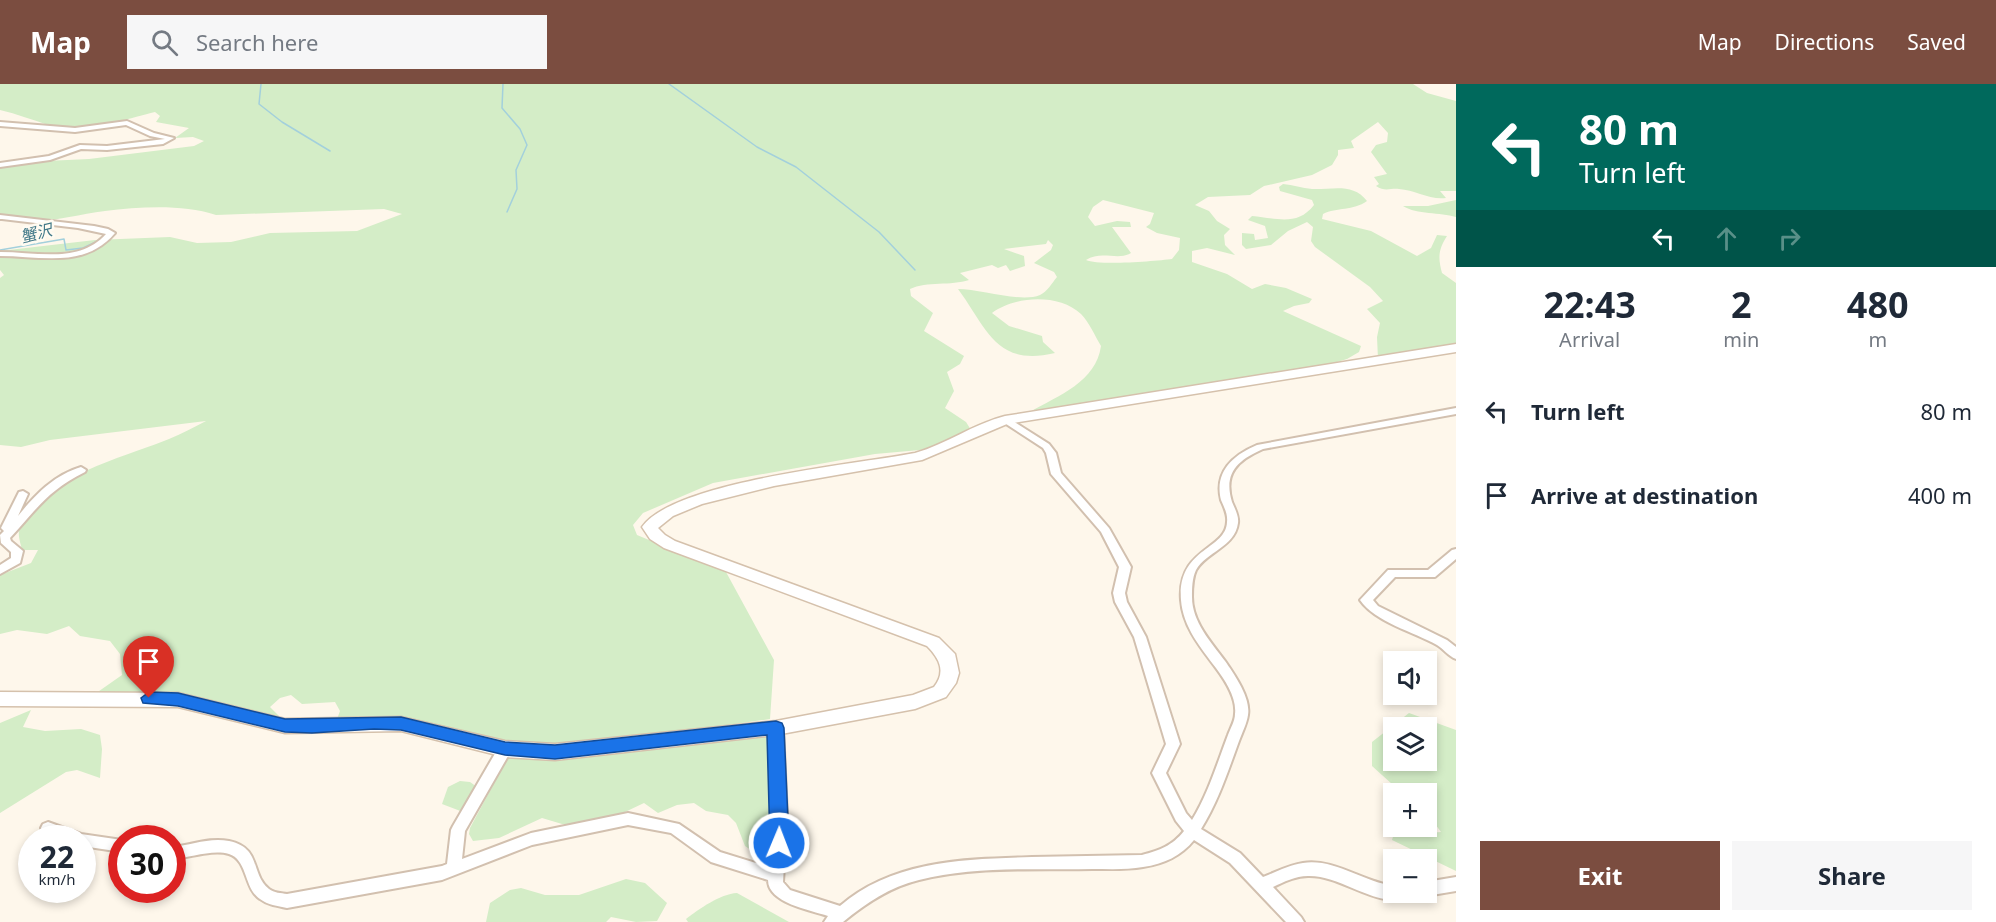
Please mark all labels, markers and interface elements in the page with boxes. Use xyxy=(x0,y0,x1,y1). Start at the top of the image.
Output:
search box xyxy=(127,15,547,69)
text: Map xyxy=(30,23,91,61)
icon: search xyxy=(148,26,181,59)
text: Search here xyxy=(196,27,318,57)
text: Map xyxy=(1698,28,1742,56)
text: Directions xyxy=(1775,28,1874,56)
text: Saved xyxy=(1907,28,1966,56)
text: 80 m xyxy=(1579,100,1679,157)
icon: left xyxy=(1480,108,1558,186)
text: Turn left xyxy=(1579,154,1685,191)
water label: 蟹沢 xyxy=(18,218,56,248)
icon: left xyxy=(1647,222,1680,255)
icon: ahead xyxy=(1710,222,1743,255)
icon: right xyxy=(1773,222,1806,255)
text: 22:43 xyxy=(1543,280,1636,329)
text: 2 xyxy=(1731,280,1752,329)
text: 480 xyxy=(1847,280,1909,329)
text: Arrival xyxy=(1559,326,1620,353)
text: min xyxy=(1723,326,1759,353)
text: m xyxy=(1868,326,1887,353)
icon: left xyxy=(1480,395,1513,428)
text: Turn left xyxy=(1531,396,1625,426)
text: 80 m xyxy=(1921,396,1972,426)
icon: arrive xyxy=(1480,479,1513,512)
text: Arrive at destination xyxy=(1531,480,1758,510)
text: 400 m xyxy=(1908,480,1972,510)
pin xyxy=(123,636,174,698)
icon: arrive xyxy=(132,645,165,678)
map controls xyxy=(1383,651,1437,903)
button: sound xyxy=(1383,651,1437,705)
button: layers xyxy=(1383,717,1437,771)
button: + xyxy=(1383,783,1437,837)
position arrow xyxy=(747,811,811,875)
speed limit sign: 30 xyxy=(108,825,186,903)
text: 22 xyxy=(40,836,74,877)
button: Exit xyxy=(1480,841,1720,910)
button: Share xyxy=(1732,841,1972,910)
button: − xyxy=(1383,849,1437,903)
text: km/h xyxy=(39,869,75,889)

